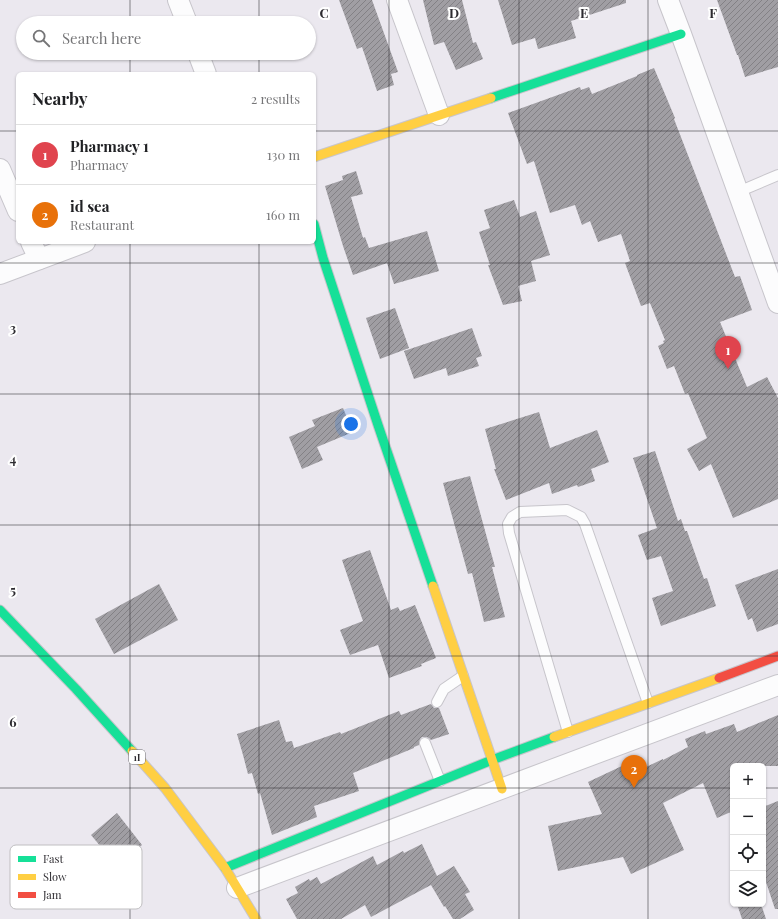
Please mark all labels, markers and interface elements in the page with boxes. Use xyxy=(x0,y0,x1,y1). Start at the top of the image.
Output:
text: C xyxy=(319,4,329,21)
text: D xyxy=(449,4,459,21)
text: E xyxy=(580,4,588,21)
text: F xyxy=(709,4,717,21)
search box xyxy=(16,16,316,60)
icon: search xyxy=(30,27,52,49)
text: Search here xyxy=(62,28,141,48)
text: Nearby xyxy=(32,87,87,109)
text: 2 results xyxy=(251,90,300,107)
text: Pharmacy 1 xyxy=(70,136,149,156)
text: 1 xyxy=(43,146,47,163)
text: 130 m xyxy=(267,146,300,163)
text: Pharmacy xyxy=(70,156,128,173)
text: id sea xyxy=(70,196,109,216)
text: 2 xyxy=(42,206,48,223)
text: 160 m xyxy=(266,206,300,223)
text: Restaurant xyxy=(70,216,134,233)
text: 3 xyxy=(10,319,16,336)
pin: 1 xyxy=(715,336,741,369)
your location xyxy=(341,414,361,434)
text: 4 xyxy=(10,450,17,467)
text: 5 xyxy=(10,581,16,598)
text: 6 xyxy=(9,713,17,730)
road number: 1I xyxy=(129,750,145,764)
pin: 2 xyxy=(621,755,647,788)
map controls xyxy=(730,763,766,907)
button: + xyxy=(730,763,766,799)
button: − xyxy=(730,799,766,835)
button: locate xyxy=(730,835,766,871)
legend xyxy=(10,845,142,909)
text: Fast xyxy=(43,851,63,866)
text: Slow xyxy=(43,869,67,884)
button: layers xyxy=(730,871,766,907)
text: Jam xyxy=(42,887,62,902)

